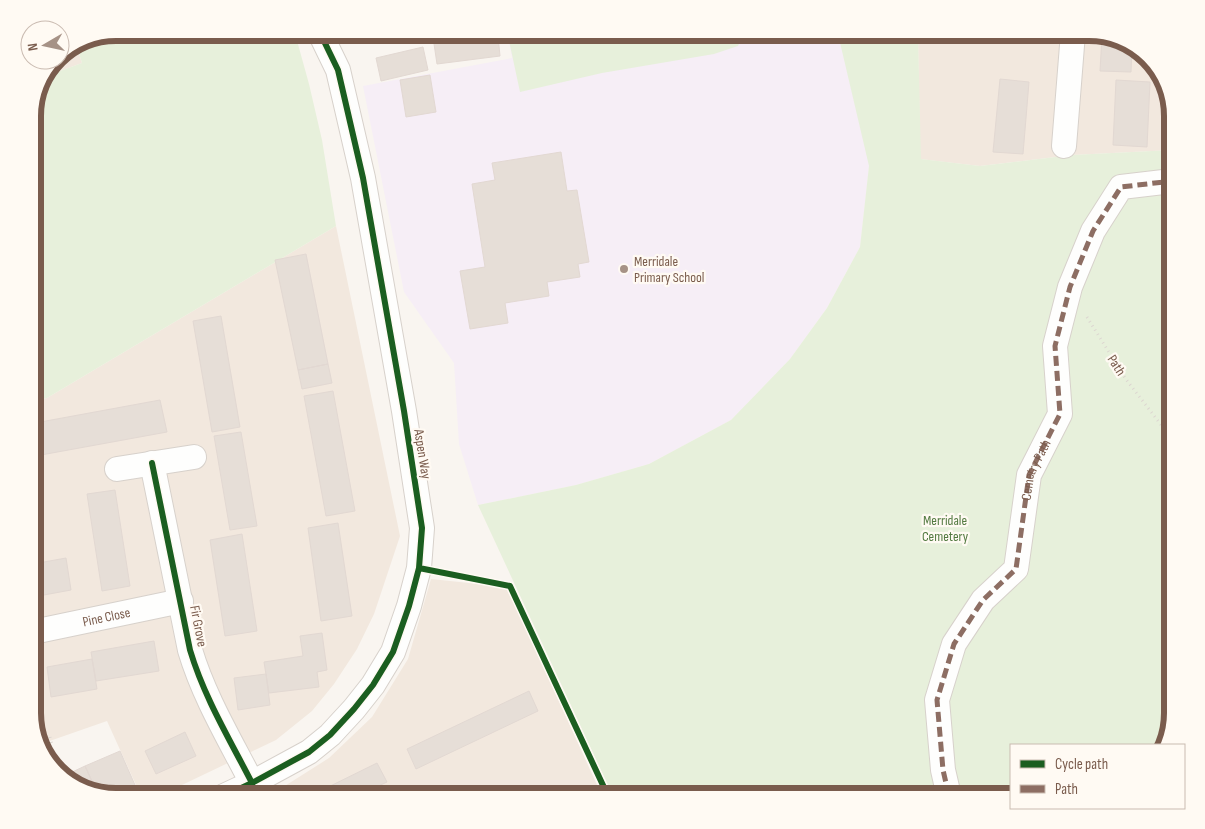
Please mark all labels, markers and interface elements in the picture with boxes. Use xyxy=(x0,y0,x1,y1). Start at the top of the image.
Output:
north arrow xyxy=(20,20,70,70)
text: N xyxy=(24,42,42,52)
place label: Merridale Primary School xyxy=(634,253,704,286)
marker: Merridale Primary School xyxy=(618,263,630,275)
street label: Path xyxy=(1104,352,1130,379)
street label: Aspen Way xyxy=(410,427,435,481)
street label: Cemetry Path xyxy=(1018,437,1055,502)
park label: Merridale Cemetery xyxy=(922,512,969,545)
street label: Pine Close xyxy=(81,604,132,630)
street label: Fir Grove xyxy=(186,604,211,648)
legend xyxy=(1010,744,1185,809)
text: Cycle path xyxy=(1055,755,1108,774)
text: Path xyxy=(1055,780,1078,799)

